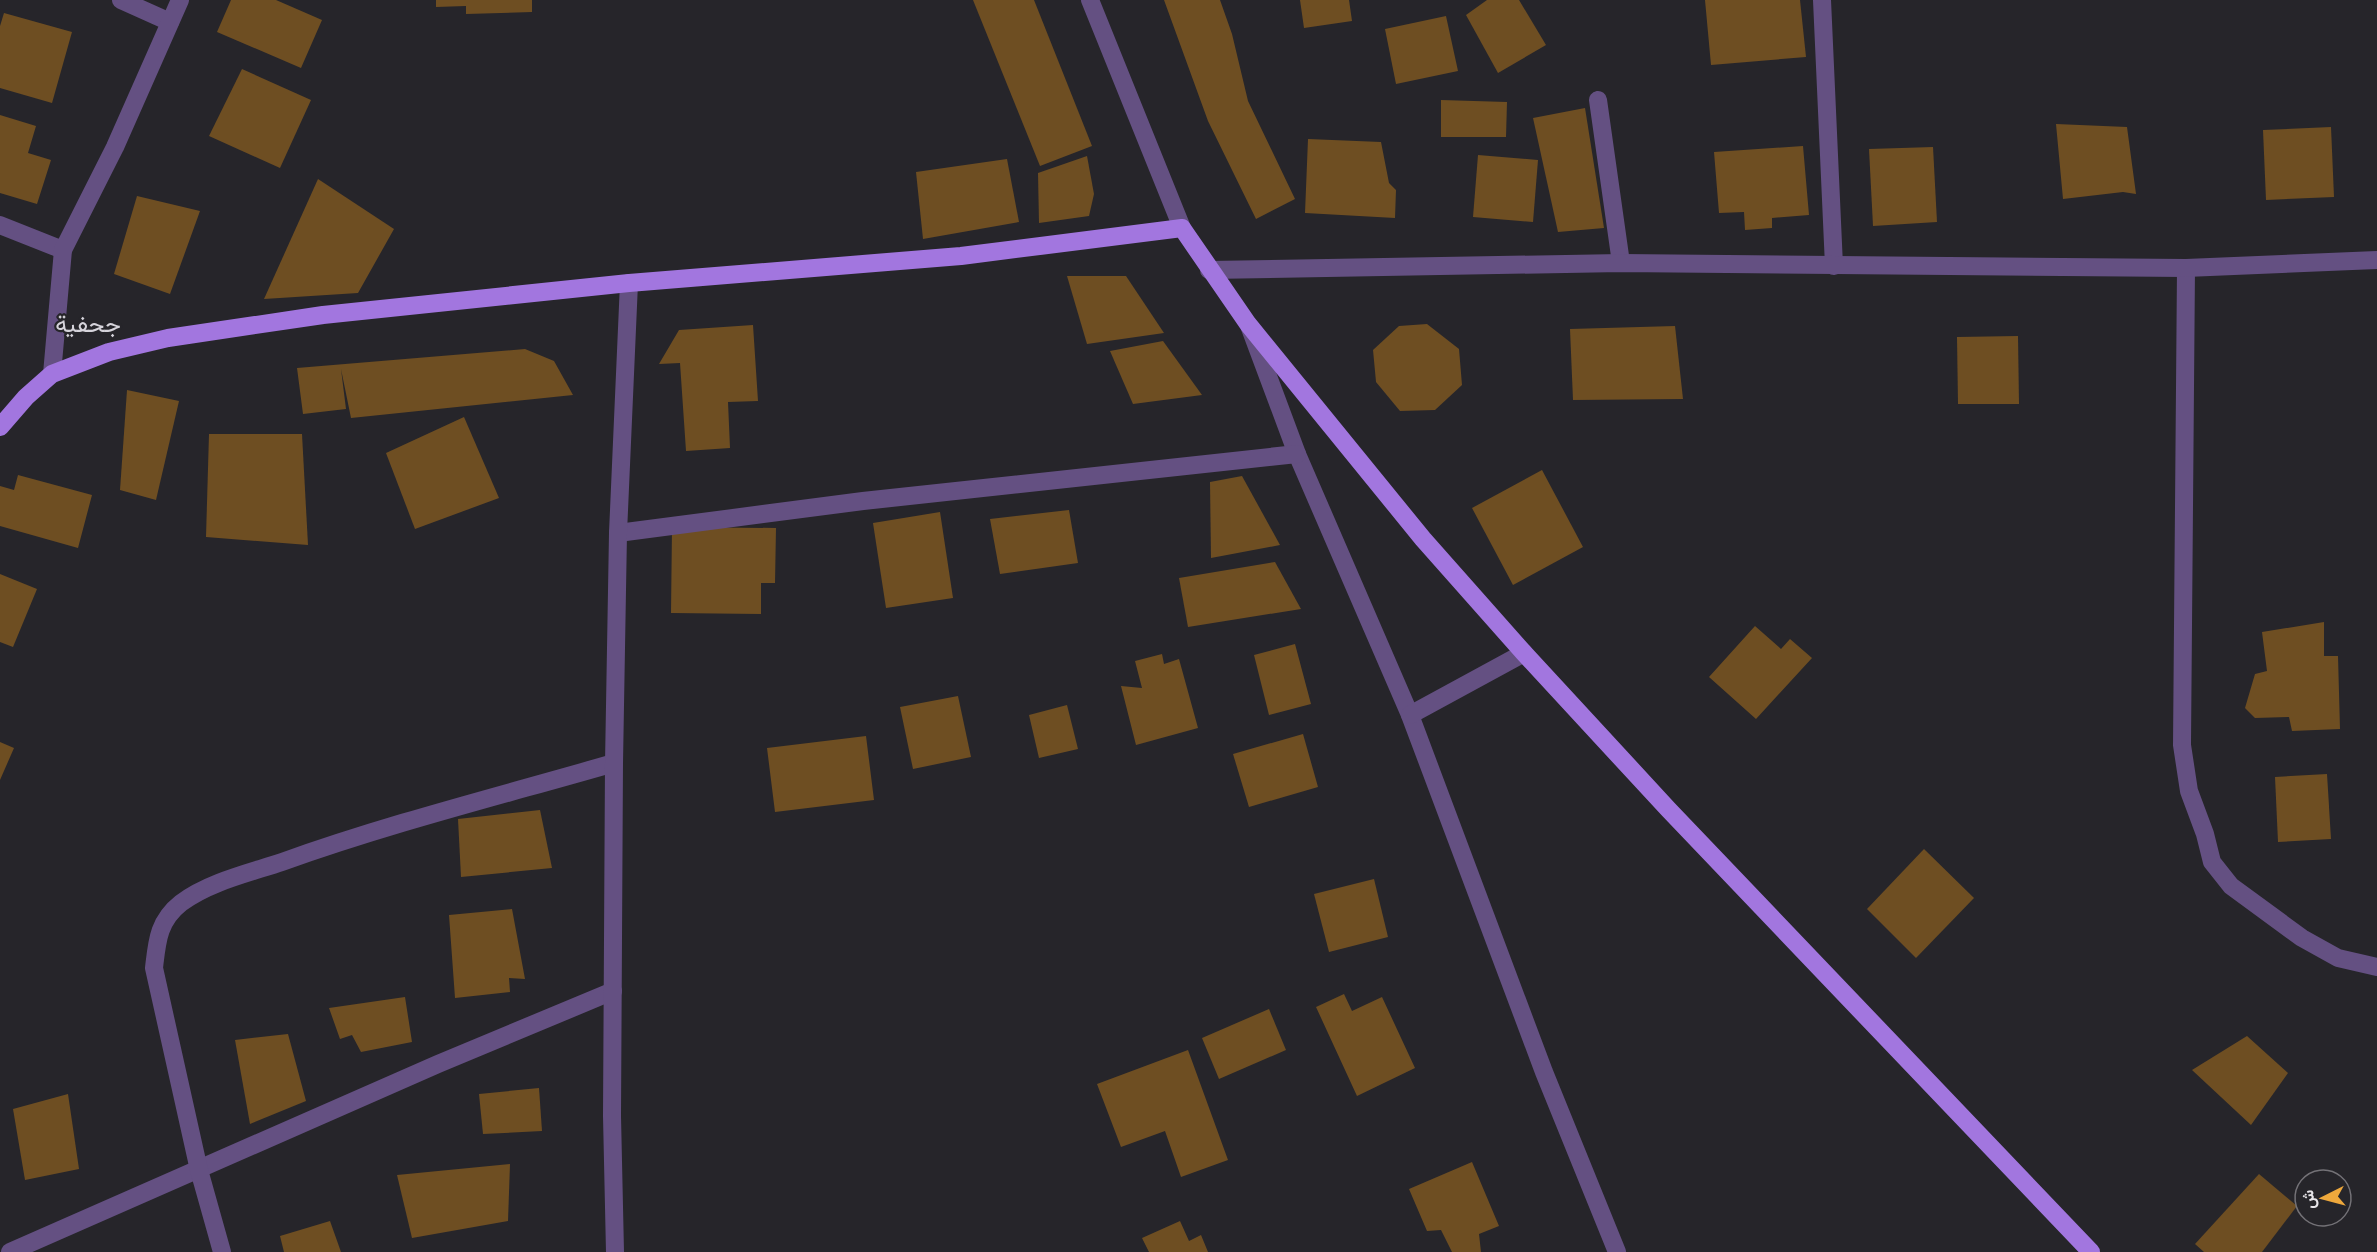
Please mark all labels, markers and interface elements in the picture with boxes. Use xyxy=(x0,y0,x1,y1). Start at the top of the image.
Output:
district label: جحفية xyxy=(55,310,121,338)
north arrow xyxy=(2293,1168,2353,1228)
text: ش xyxy=(2298,1189,2319,1210)

